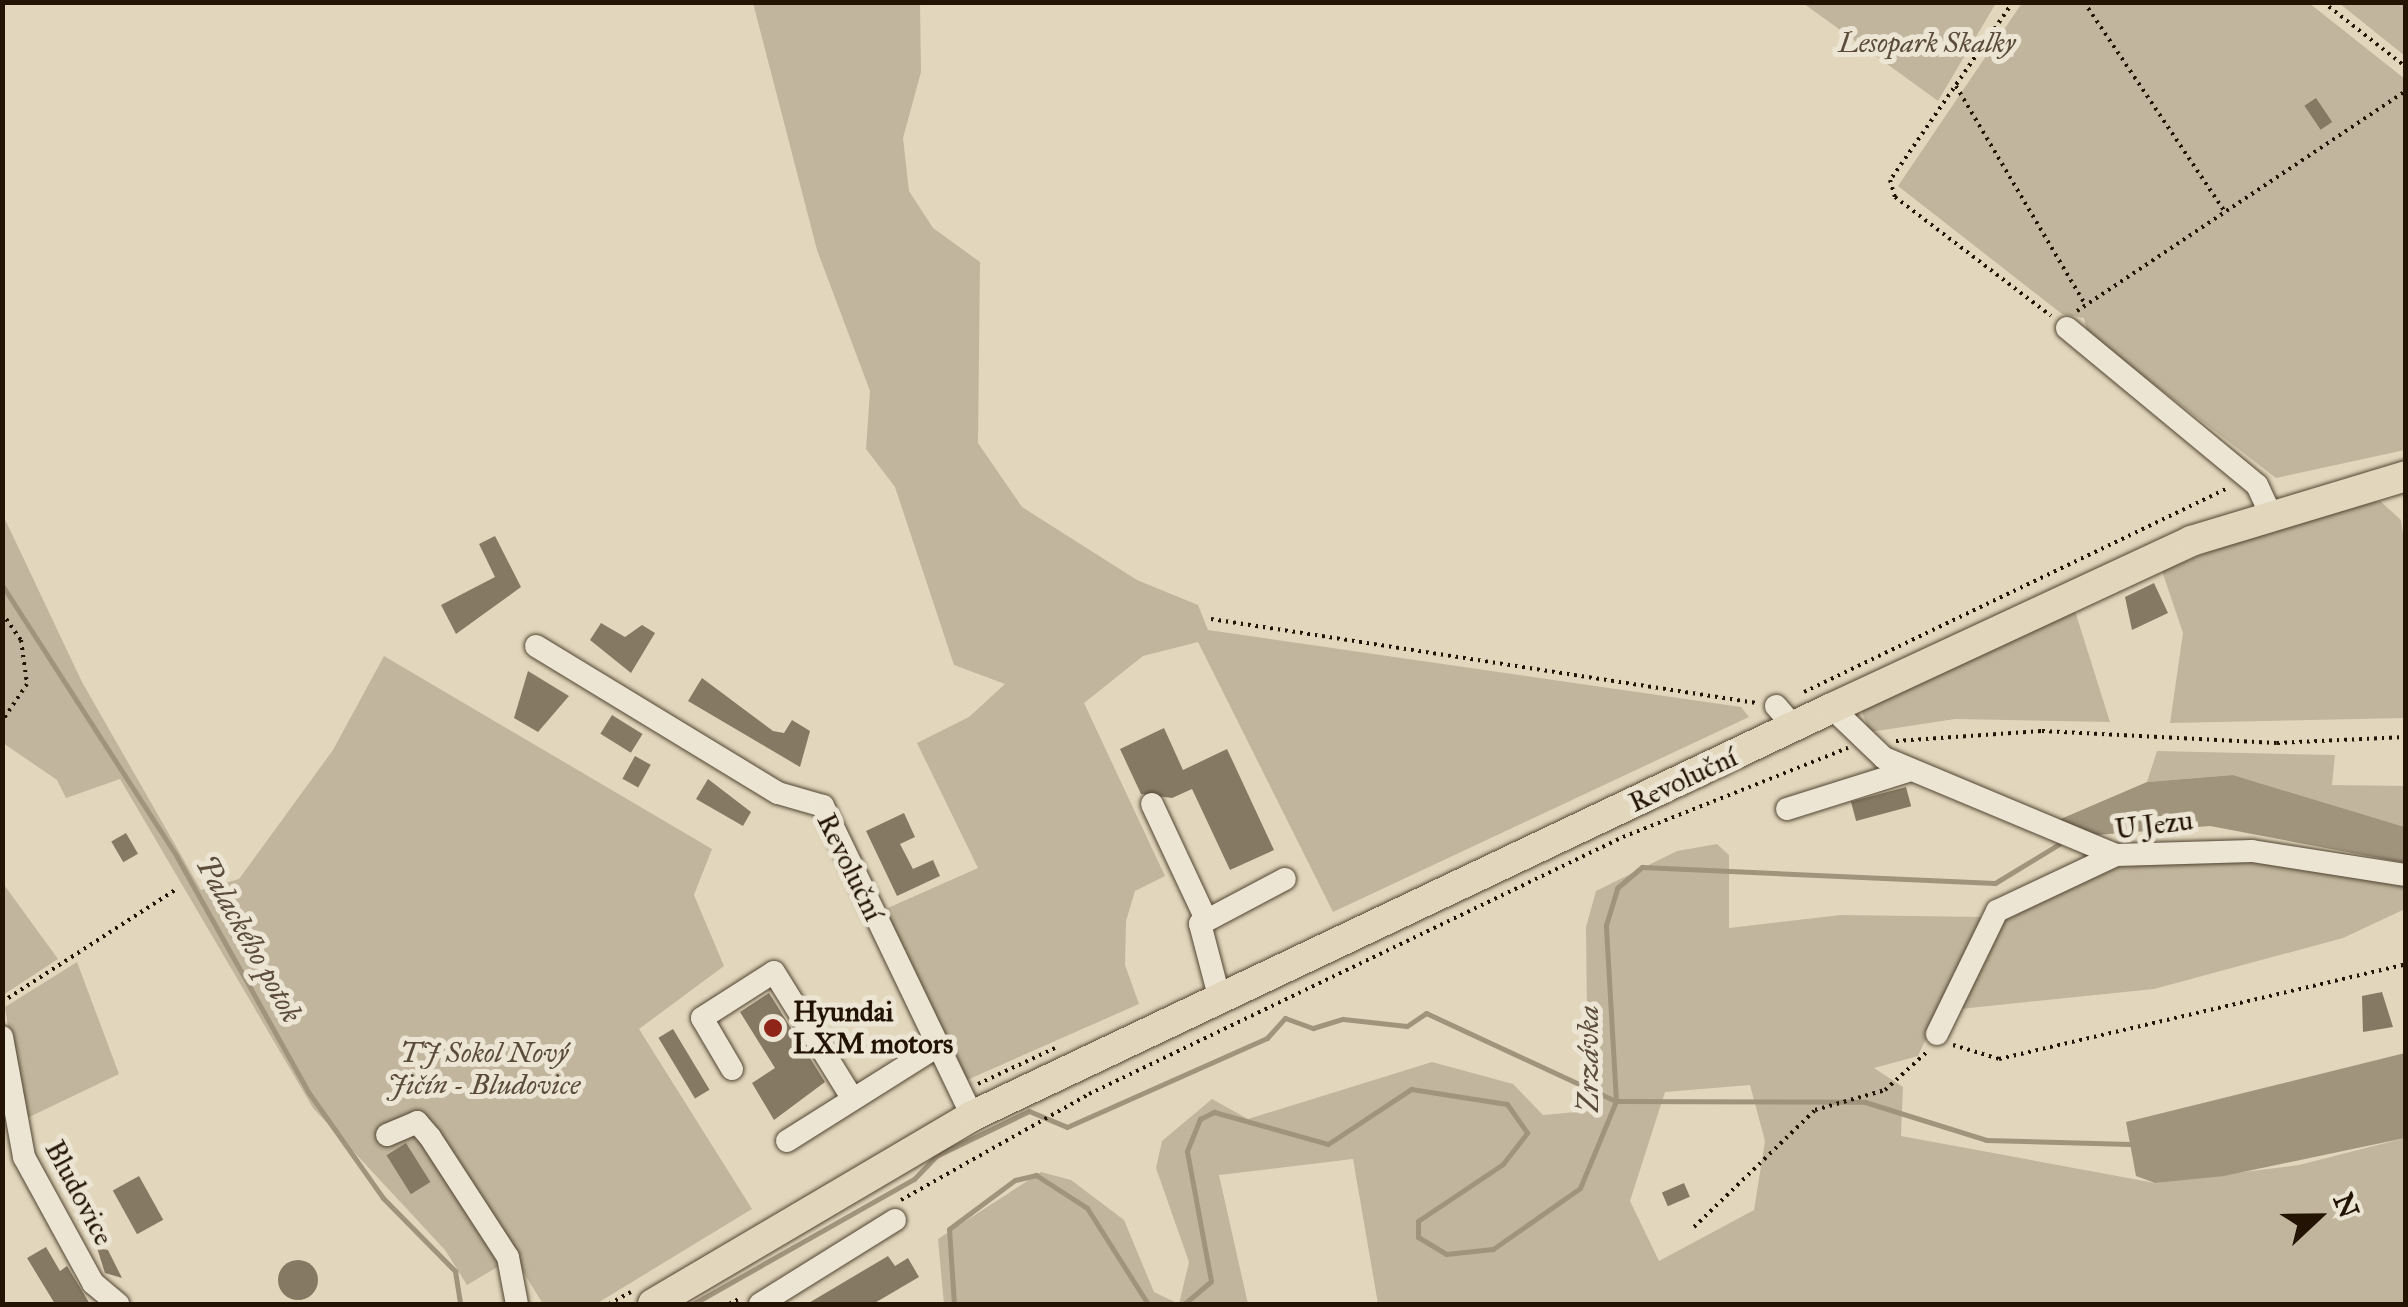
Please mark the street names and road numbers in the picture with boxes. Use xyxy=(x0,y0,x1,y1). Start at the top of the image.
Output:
street label: Revoluční xyxy=(1624,740,1742,820)
street label: U Jezu xyxy=(2113,804,2195,846)
street label: Revoluční xyxy=(810,808,890,926)
street label: Bludovice xyxy=(37,1135,121,1251)

